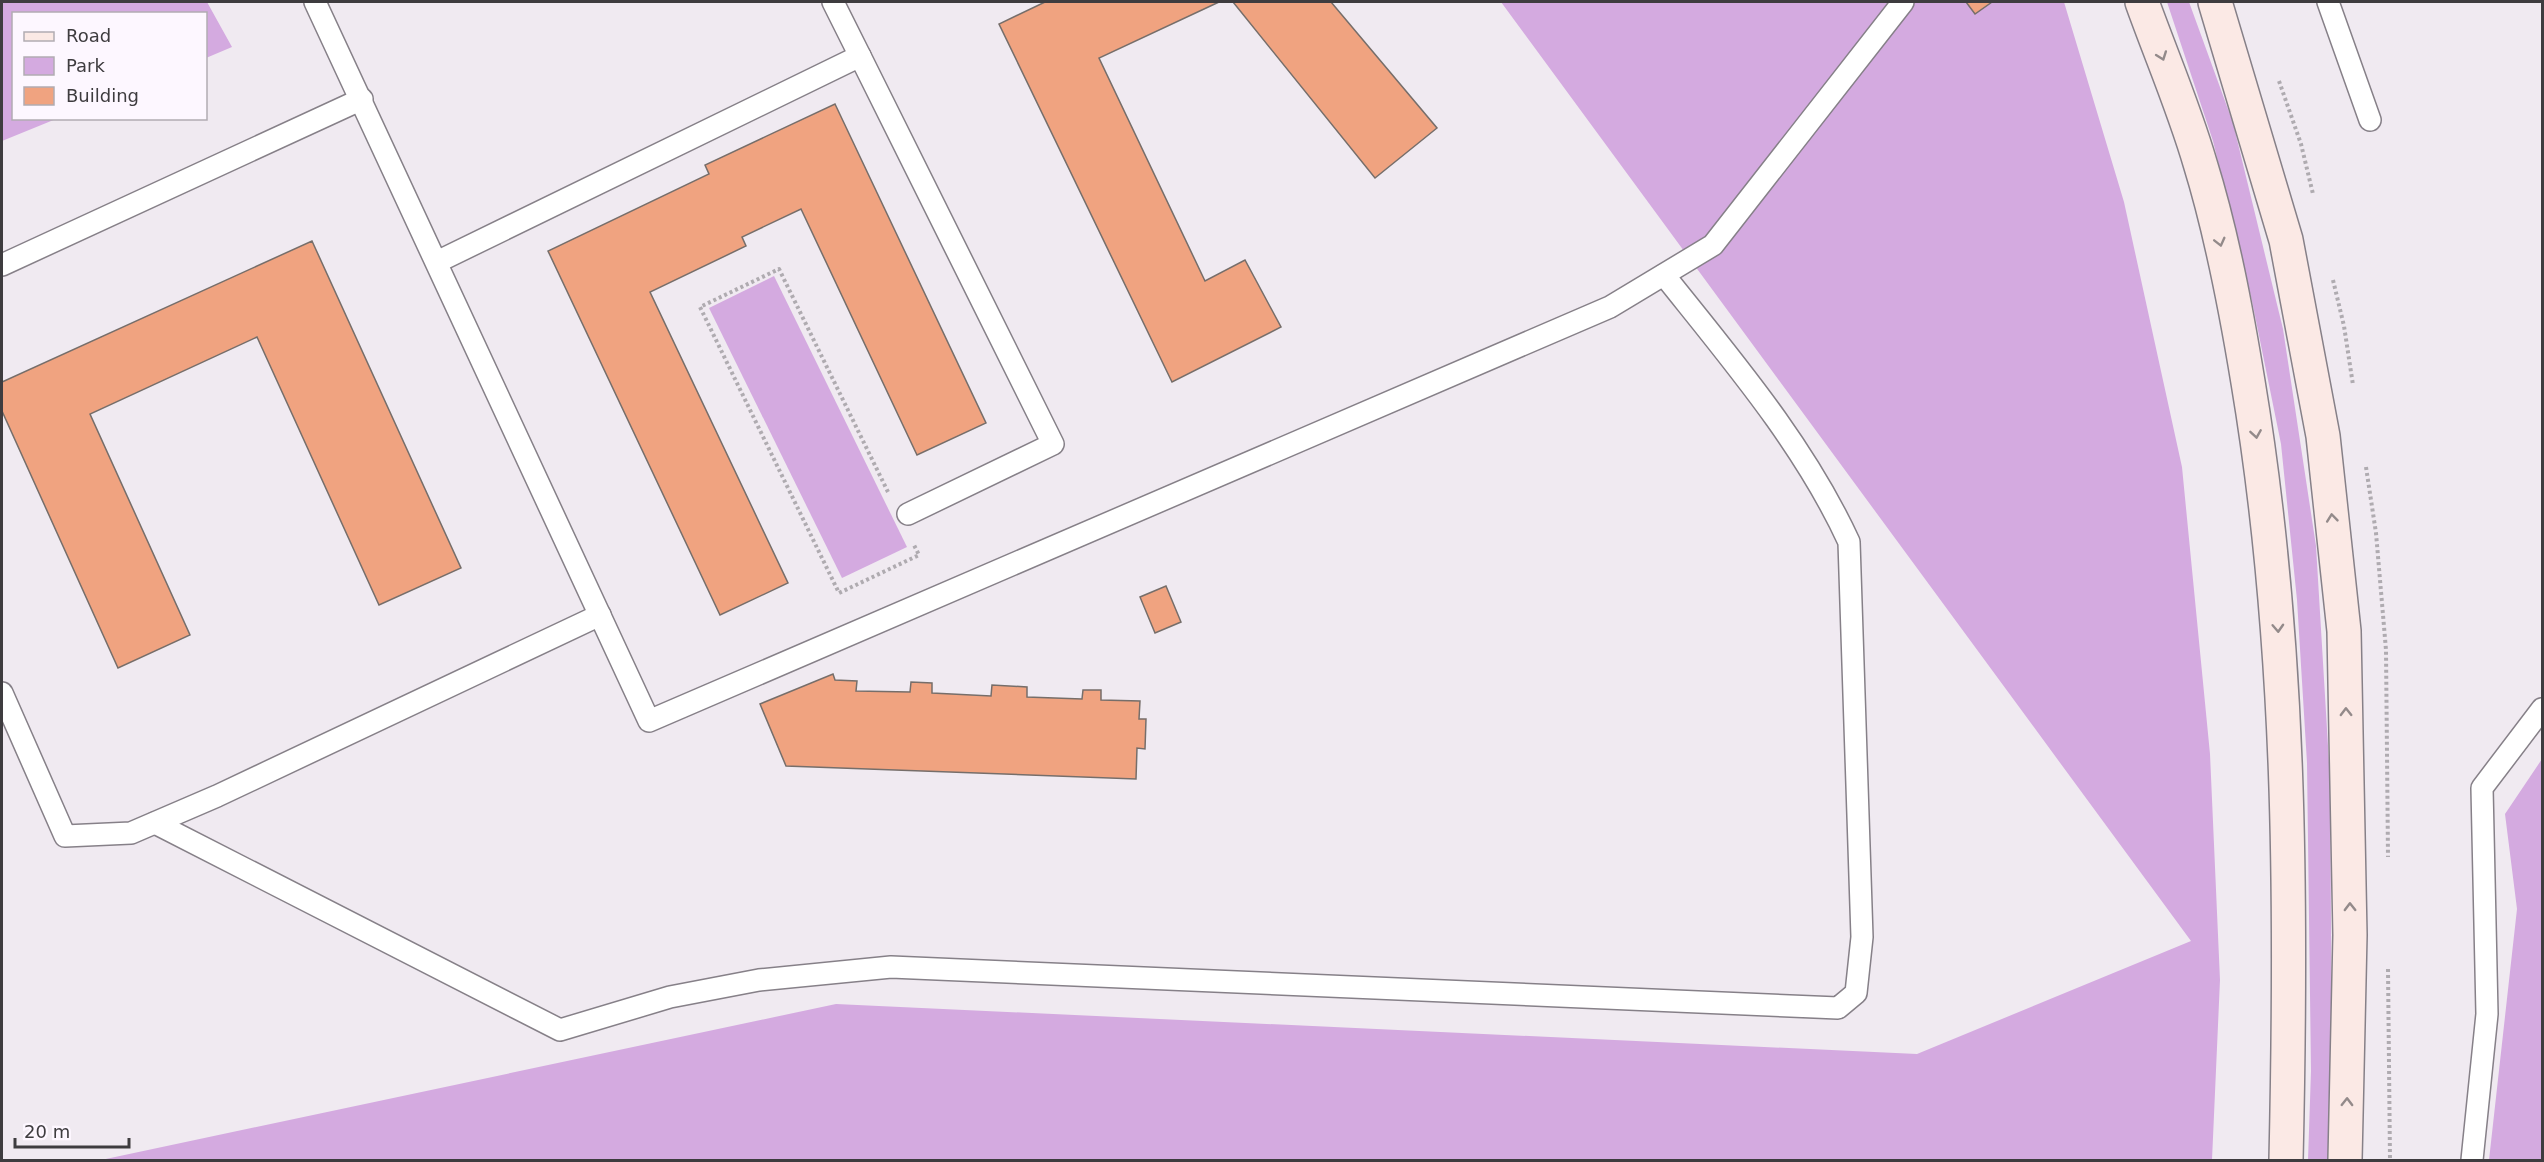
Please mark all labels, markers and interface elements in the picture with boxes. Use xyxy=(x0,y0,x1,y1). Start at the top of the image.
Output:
legend xyxy=(12,12,207,120)
text: Road xyxy=(66,25,111,46)
one-way arrow xyxy=(2154,51,2167,61)
text: Park xyxy=(66,55,105,76)
text: Building xyxy=(66,85,139,106)
one-way arrow xyxy=(2212,237,2225,247)
one-way arrow xyxy=(2250,429,2262,438)
one-way arrow xyxy=(2326,513,2339,522)
one-way arrow xyxy=(2271,623,2284,632)
one-way arrow xyxy=(2339,708,2352,717)
one-way arrow xyxy=(2343,903,2356,912)
one-way arrow xyxy=(2340,1098,2353,1107)
scale bar xyxy=(15,1111,129,1149)
text: 20 m xyxy=(24,1121,70,1142)

